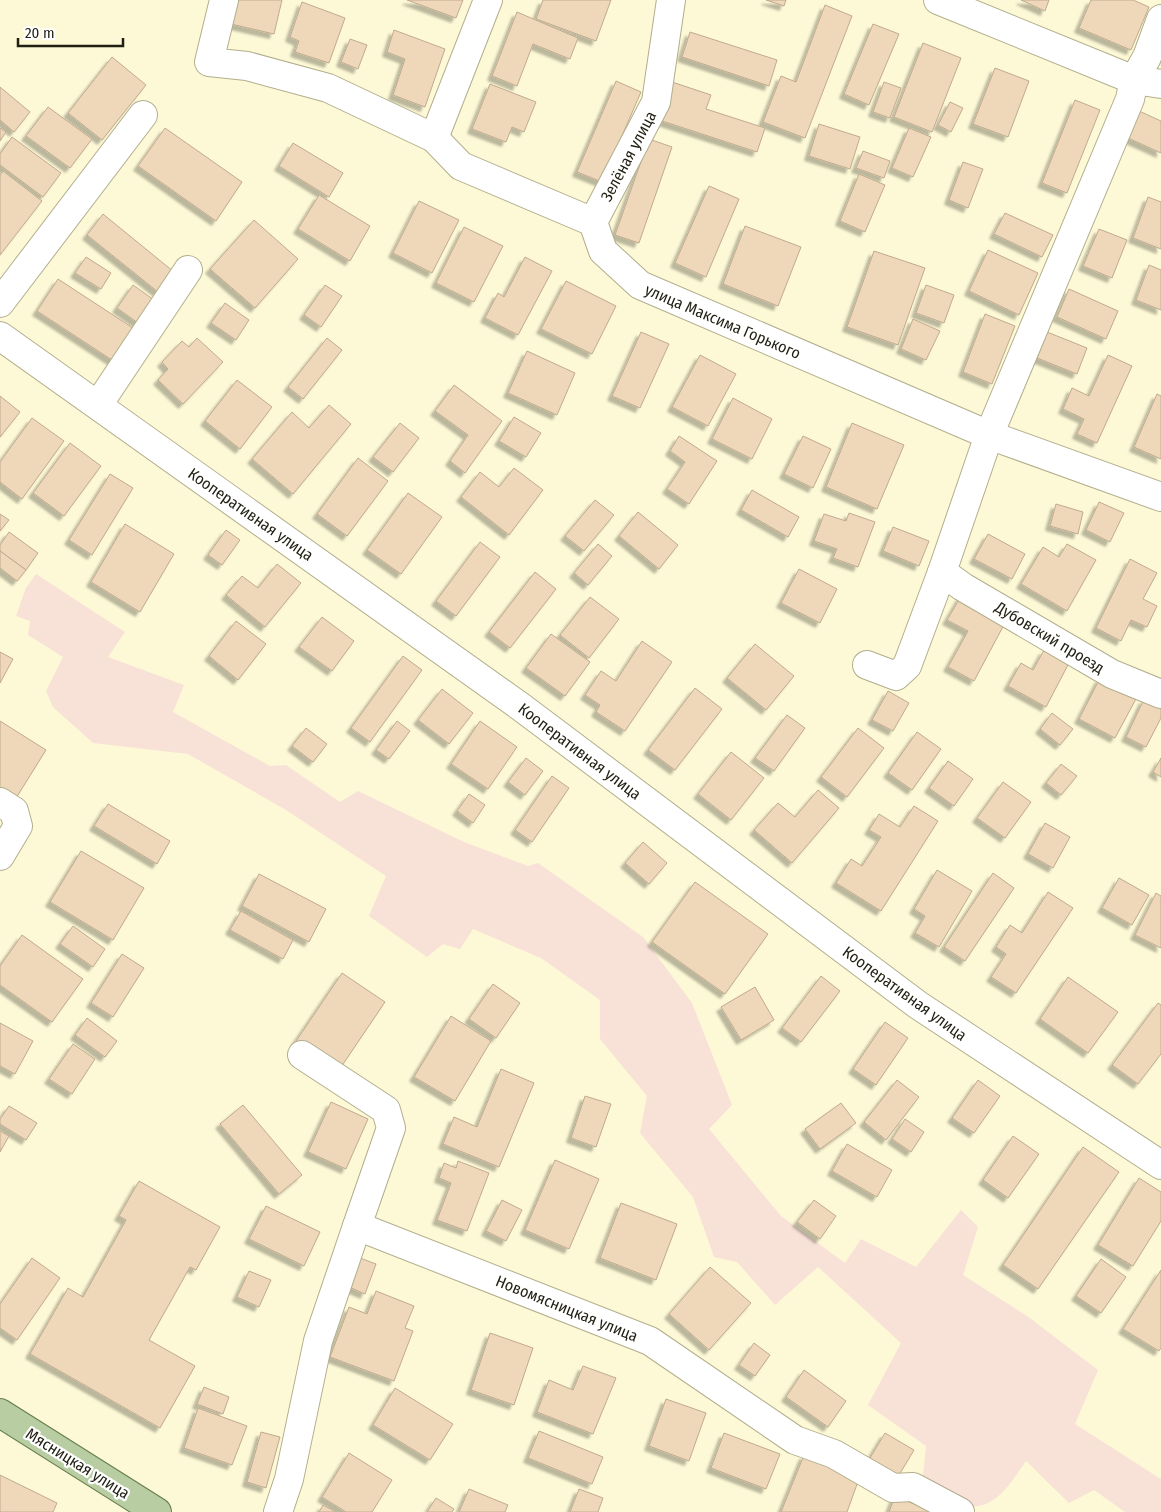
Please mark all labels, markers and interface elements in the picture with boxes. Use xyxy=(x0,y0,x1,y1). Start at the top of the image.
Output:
scale bar xyxy=(18,15,122,47)
text: 20 m xyxy=(25,24,55,42)
street label: Зелёная улица xyxy=(597,108,660,205)
street label: улица Максима Горького xyxy=(642,280,804,363)
street label: Кооперативная улица xyxy=(184,464,317,565)
street label: Дубовский проезд xyxy=(991,597,1108,677)
street label: Кооперативная улица xyxy=(515,699,645,804)
street label: Кооперативная улица xyxy=(839,942,971,1045)
street label: Новомясницкая улица xyxy=(493,1271,641,1346)
street label: Мясницкая улица xyxy=(22,1424,133,1503)

